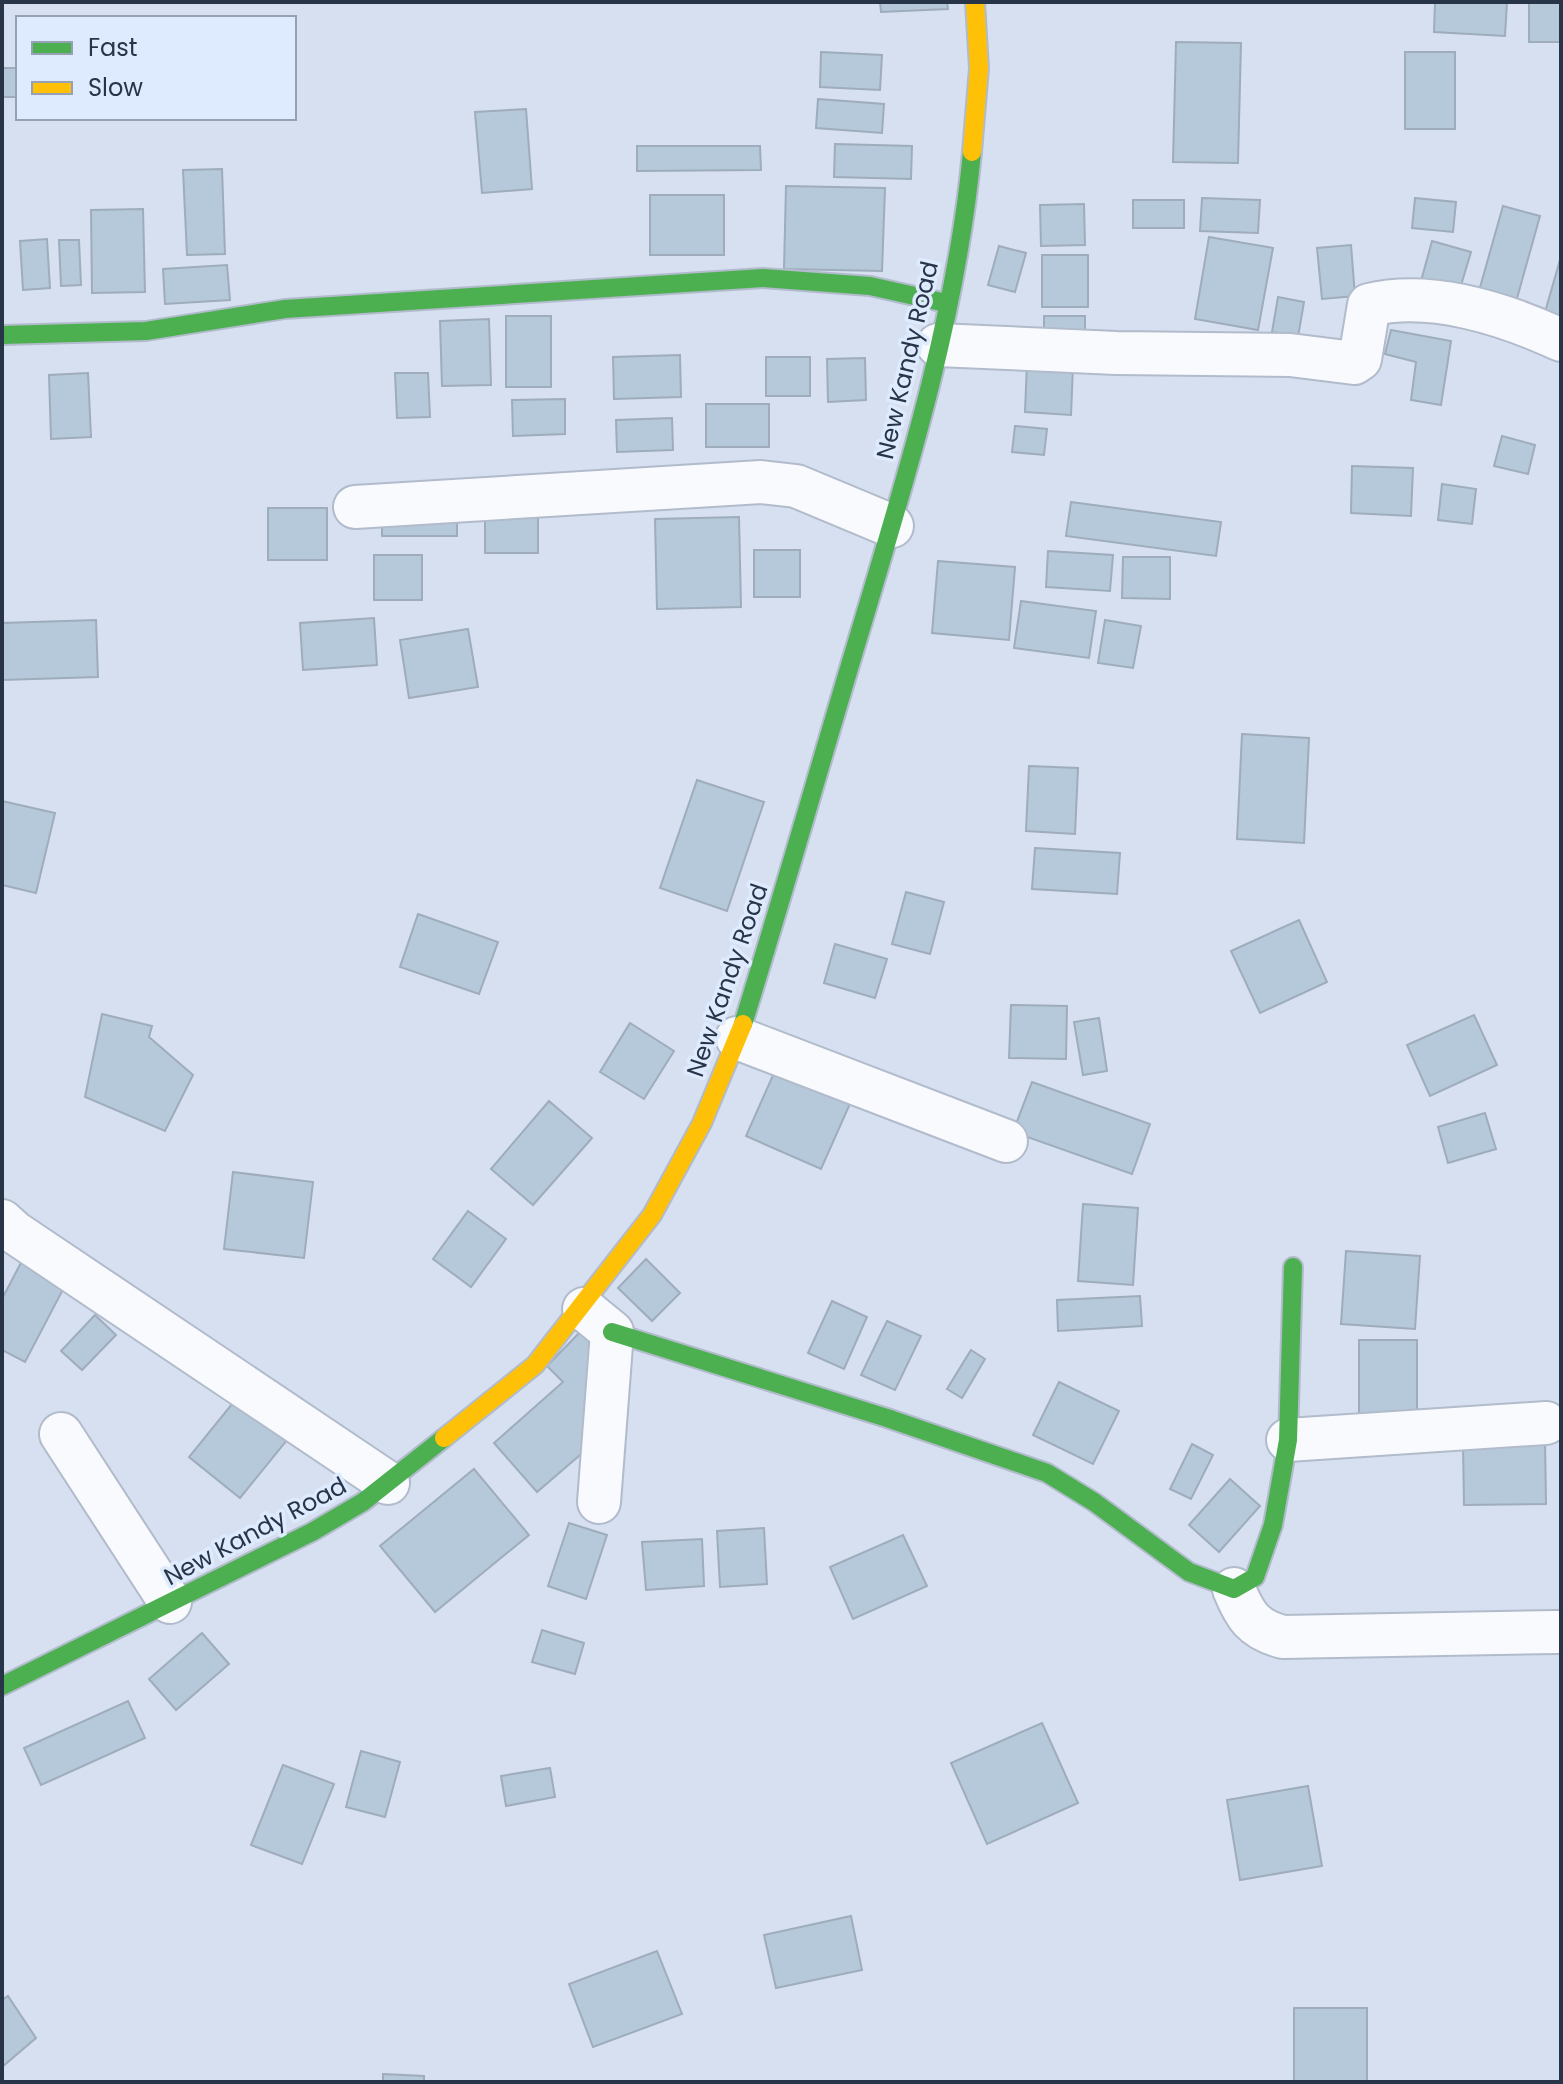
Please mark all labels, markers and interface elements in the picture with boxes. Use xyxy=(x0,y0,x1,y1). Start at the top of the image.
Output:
legend xyxy=(16,16,296,120)
text: Fast xyxy=(88,31,138,64)
text: Slow xyxy=(88,71,143,104)
street label: New Kandy Road xyxy=(868,258,946,462)
street label: New Kandy Road xyxy=(678,879,776,1081)
street label: New Kandy Road xyxy=(158,1469,352,1593)

